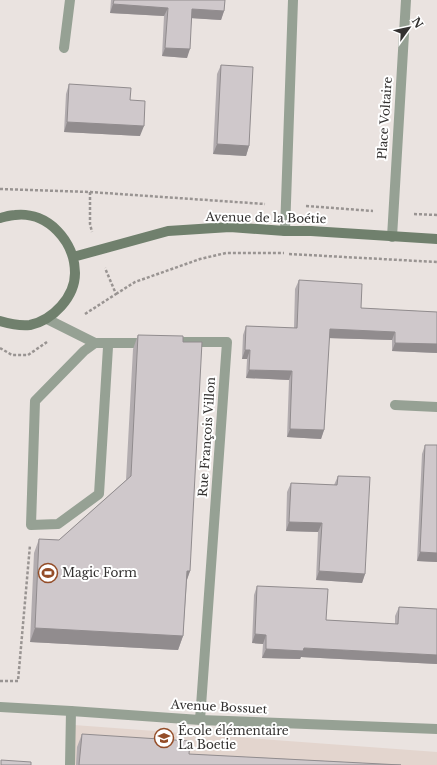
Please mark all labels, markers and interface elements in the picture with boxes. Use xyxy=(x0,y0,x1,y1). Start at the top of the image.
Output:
north arrow xyxy=(389,8,429,48)
text: N xyxy=(409,14,426,31)
street label: Place Voltaire xyxy=(374,76,395,160)
street label: Avenue de la Boétie xyxy=(204,209,327,226)
street label: Rue François Villon xyxy=(195,376,218,498)
sports icon: Magic Form xyxy=(37,562,59,584)
place label: Magic Form xyxy=(62,565,137,580)
street label: Avenue Bossuet xyxy=(169,696,268,717)
place label: École élémentaire La Boetie xyxy=(178,722,289,752)
school or university icon: École élémentaire La Boetie xyxy=(153,727,175,749)

